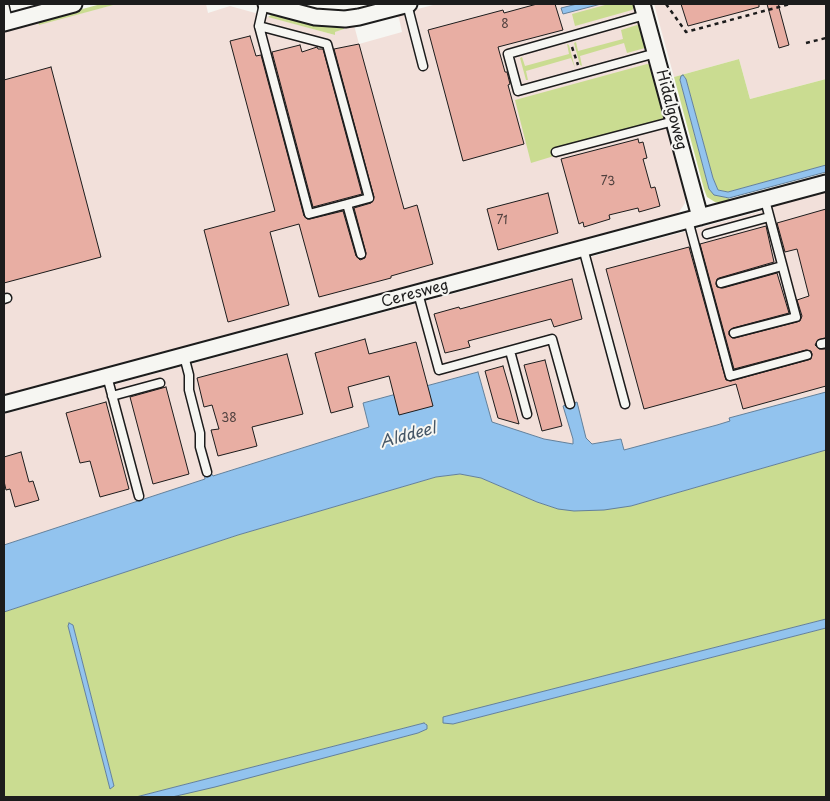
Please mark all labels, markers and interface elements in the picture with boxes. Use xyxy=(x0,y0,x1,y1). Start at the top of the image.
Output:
house number: 8 xyxy=(501,18,509,32)
street label: Hidalgoweg xyxy=(652,68,690,152)
house number: 73 xyxy=(601,175,615,189)
house number: 71 xyxy=(496,214,508,228)
street label: Ceresweg xyxy=(379,276,451,312)
house number: 38 xyxy=(221,412,237,426)
water label: Alddeel xyxy=(378,419,438,453)

